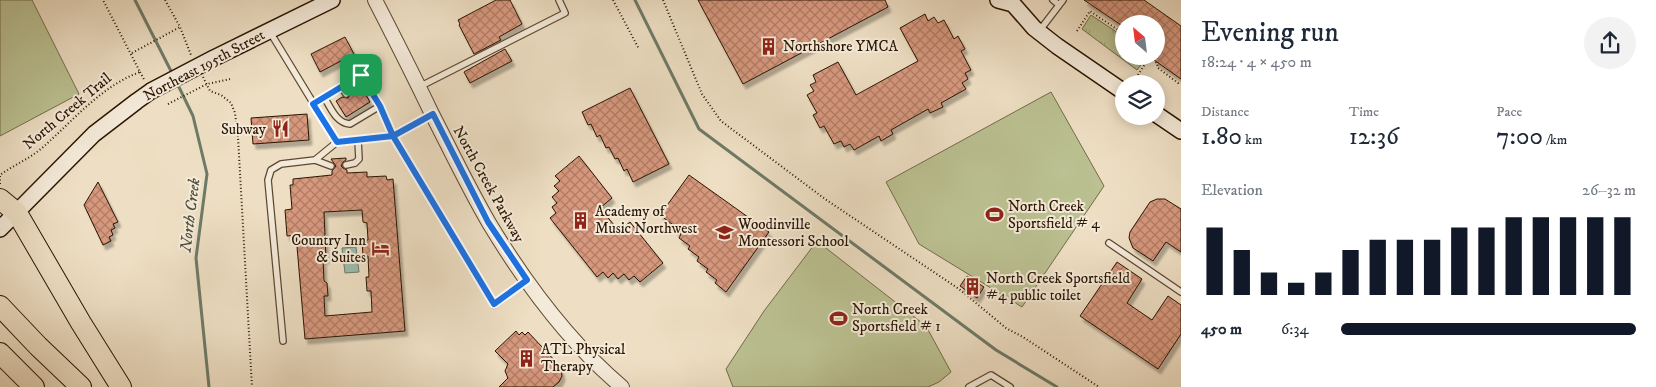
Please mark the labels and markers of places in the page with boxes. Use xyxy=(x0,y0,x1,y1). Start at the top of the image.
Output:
building icon: Northshore YMCA xyxy=(759,36,779,56)
place label: Northshore YMCA xyxy=(783,37,899,56)
pin xyxy=(340,54,382,96)
restaurant icon: Subway xyxy=(270,119,290,139)
place label: Subway xyxy=(221,120,267,139)
place label: North Creek Sportsfield # 4 xyxy=(1008,197,1100,233)
place label: Academy of Music Northwest xyxy=(595,202,697,238)
sports icon: North Creek Sportsfield # 4 xyxy=(984,205,1004,225)
building icon: Academy of Music Northwest xyxy=(571,210,591,230)
place label: Woodinville Montessori School xyxy=(737,215,849,251)
school or university icon: Woodinville Montessori School xyxy=(714,223,734,243)
place label: Country Inn & Suites xyxy=(291,231,366,267)
hotel icon: Country Inn & Suites xyxy=(370,239,390,259)
place label: North Creek Sportsfield #4 public toilet xyxy=(986,269,1130,305)
building icon: North Creek Sportsfield #4 public toilet xyxy=(962,277,982,297)
place label: North Creek Sportsfield # 1 xyxy=(852,300,941,336)
sports icon: North Creek Sportsfield # 1 xyxy=(828,308,848,328)
place label: ATL Physical Therapy xyxy=(541,340,626,376)
building icon: ATL Physical Therapy xyxy=(517,348,537,368)

